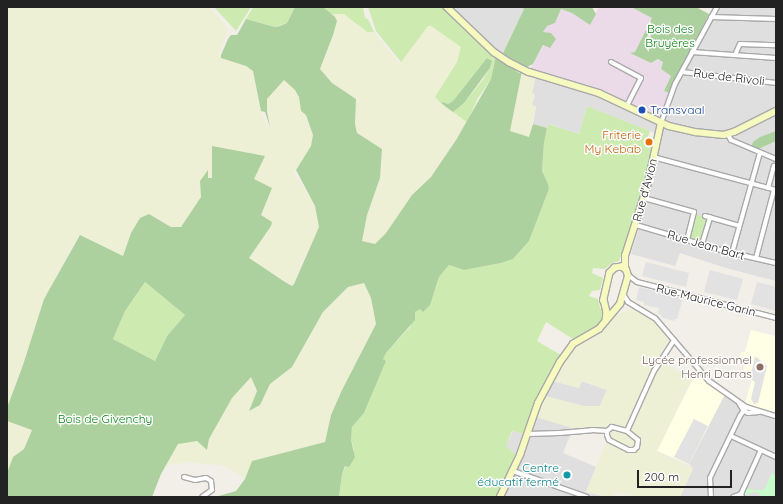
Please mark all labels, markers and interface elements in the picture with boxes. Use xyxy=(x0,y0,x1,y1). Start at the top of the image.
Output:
park label: Bois des Bruyères xyxy=(645,22,695,50)
street label: Rue de Rivoli xyxy=(693,65,765,89)
place label: Transvaal xyxy=(650,103,705,117)
marker: Transvaal xyxy=(637,105,647,115)
place label: Friterie My Kebab xyxy=(585,128,641,156)
marker: Friterie My Kebab xyxy=(644,137,654,147)
street label: Rue d'Avion xyxy=(630,157,660,223)
street label: Rue Jean Bart xyxy=(666,227,746,263)
street label: Rue Maurice Garin xyxy=(655,281,757,319)
place label: Lycée professionnel Henri Darras xyxy=(642,353,752,381)
marker: Lycée professionnel Henri Darras xyxy=(755,362,765,372)
park label: Bois de Givenchy xyxy=(58,412,152,426)
place label: Centre éducatif fermé xyxy=(477,461,559,489)
scale bar xyxy=(639,462,734,488)
text: 200 m xyxy=(644,469,679,484)
marker: Centre éducatif fermé xyxy=(562,470,572,480)

